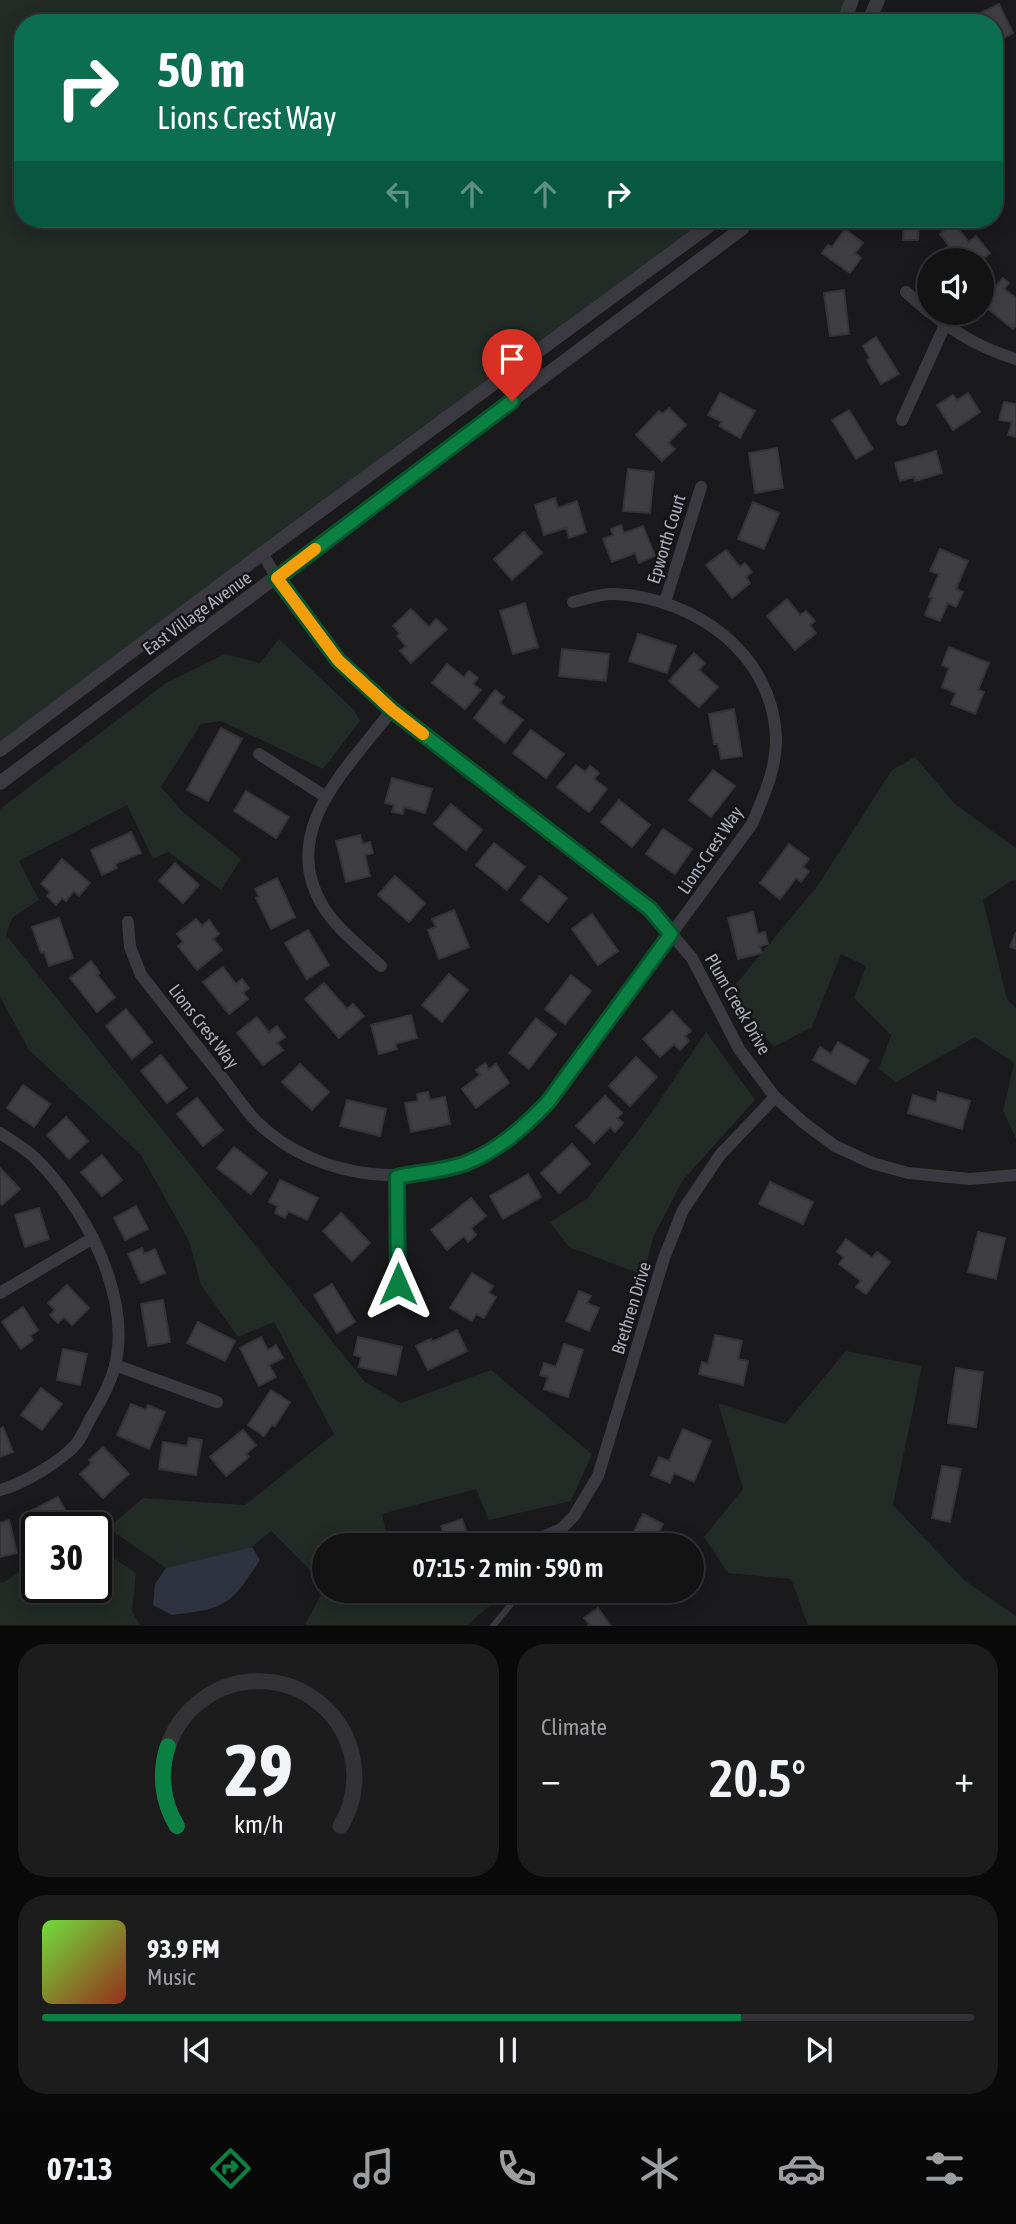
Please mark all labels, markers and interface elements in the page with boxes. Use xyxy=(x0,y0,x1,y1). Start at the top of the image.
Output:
text: 50 m xyxy=(157,41,245,97)
icon: right xyxy=(42,42,133,133)
text: Lions Crest Way xyxy=(157,99,337,136)
icon: left xyxy=(380,175,418,213)
icon: ahead xyxy=(453,175,491,213)
icon: ahead xyxy=(526,175,564,213)
icon: right xyxy=(599,175,637,213)
map controls xyxy=(917,248,994,325)
button: sound xyxy=(917,248,994,325)
pin xyxy=(482,329,542,401)
icon: arrive xyxy=(493,340,531,378)
street label: Epworth Court xyxy=(642,492,690,586)
street label: East Village Avenue xyxy=(139,567,255,659)
street label: Lions Crest Way xyxy=(673,802,747,898)
street label: Plum Creek Drive xyxy=(701,950,775,1058)
street label: Lions Crest Way xyxy=(165,980,243,1072)
position arrow xyxy=(361,1247,435,1321)
street label: Brethren Drive xyxy=(607,1259,655,1357)
speed limit sign: 30 xyxy=(21,1512,112,1603)
text: 07:15 · 2 min · 590 m xyxy=(413,1553,603,1583)
text: Climate xyxy=(541,1714,607,1740)
text: 29 xyxy=(224,1729,293,1812)
text: 20.5° xyxy=(709,1748,806,1808)
text: − xyxy=(541,1757,561,1800)
text: + xyxy=(954,1757,974,1800)
text: km/h xyxy=(234,1810,283,1838)
text: 93.9 FM xyxy=(147,1934,220,1964)
text: Music xyxy=(147,1964,195,1990)
icon: previous xyxy=(178,2031,216,2069)
icon: pause xyxy=(489,2031,527,2069)
icon: next xyxy=(800,2031,838,2069)
icon: directions xyxy=(206,2144,255,2193)
icon: music xyxy=(349,2144,398,2193)
icon: phone xyxy=(492,2144,541,2193)
icon: climate xyxy=(635,2144,684,2193)
icon: car xyxy=(777,2144,826,2193)
icon: filters xyxy=(920,2144,969,2193)
text: 07:13 xyxy=(47,2150,113,2187)

